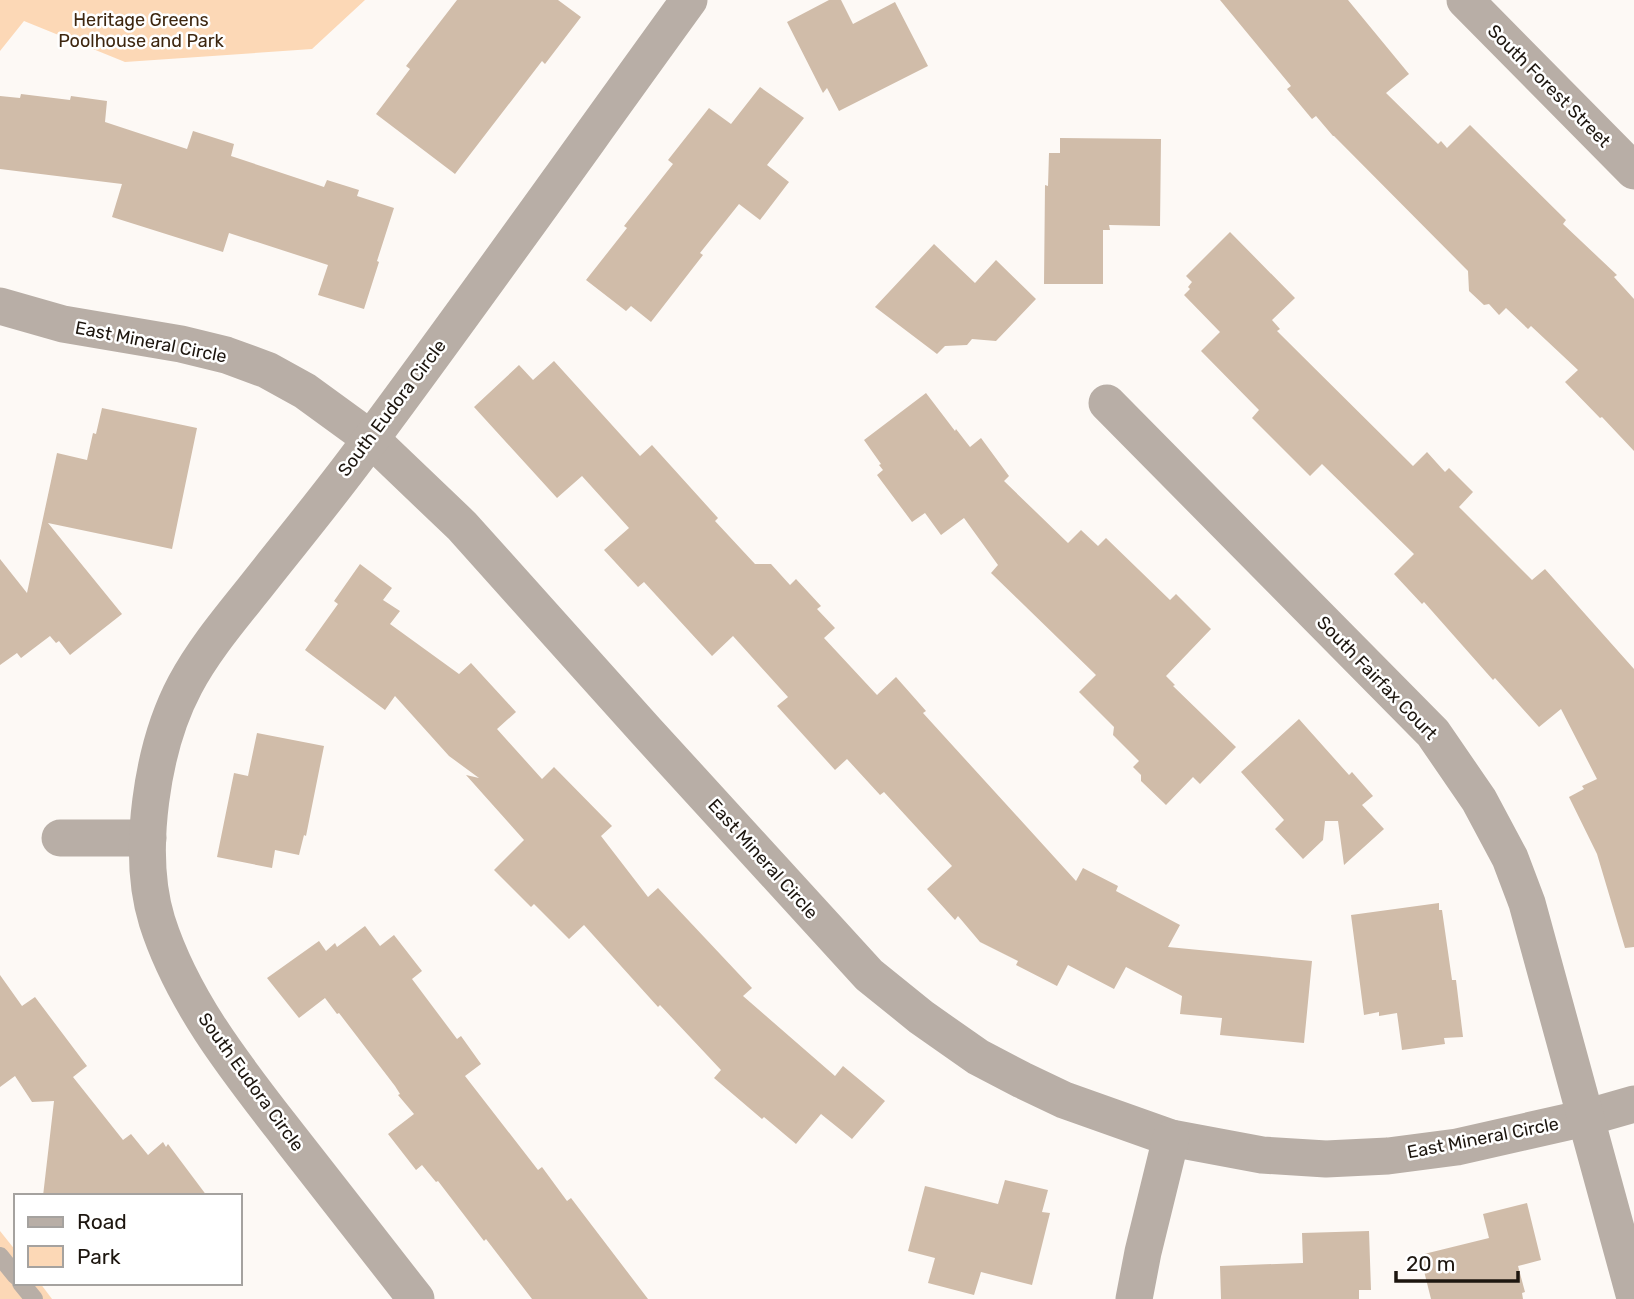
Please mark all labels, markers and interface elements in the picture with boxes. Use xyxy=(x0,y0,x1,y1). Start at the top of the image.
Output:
park label: Heritage Greens Poolhouse and Park xyxy=(58,9,225,52)
street label: South Forest Street xyxy=(1483,20,1615,152)
street label: East Mineral Circle xyxy=(73,317,229,367)
street label: South Eudora Circle xyxy=(333,335,451,481)
street label: South Fairfax Court xyxy=(1312,611,1442,745)
street label: East Mineral Circle xyxy=(703,794,823,924)
street label: South Eudora Circle xyxy=(193,1008,309,1156)
street label: East Mineral Circle xyxy=(1405,1113,1561,1163)
legend xyxy=(14,1194,242,1285)
text: Road xyxy=(77,1209,127,1234)
scale bar xyxy=(1396,1240,1518,1284)
text: Park xyxy=(77,1244,121,1269)
text: 20 m xyxy=(1406,1251,1455,1276)

